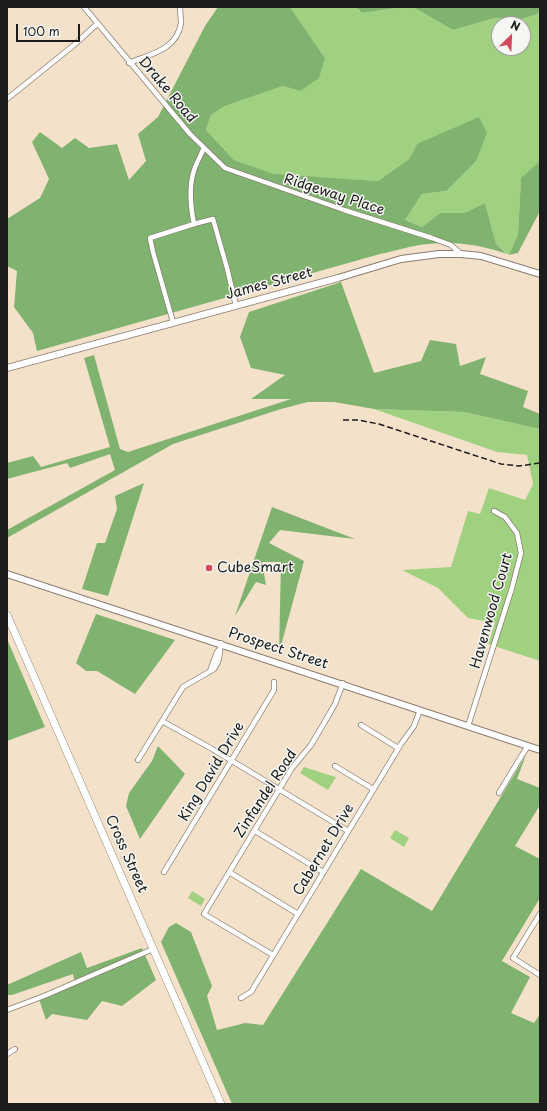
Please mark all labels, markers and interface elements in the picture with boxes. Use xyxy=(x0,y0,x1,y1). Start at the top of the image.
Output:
scale bar xyxy=(18,16,82,42)
north arrow xyxy=(491,16,531,56)
text: N xyxy=(508,16,523,35)
text: 100 m xyxy=(23,22,60,40)
street label: Drake Road xyxy=(134,54,200,126)
street label: Ridgeway Place xyxy=(282,171,386,219)
street label: James Street xyxy=(224,264,314,304)
street label: Havenwood Court xyxy=(467,551,517,671)
place label: CubeSmart xyxy=(217,560,294,576)
marker: CubeSmart xyxy=(204,563,214,573)
street label: Prospect Street xyxy=(226,625,330,673)
street label: King David Drive xyxy=(176,719,248,825)
street label: Zinfandel Road xyxy=(231,747,301,841)
street label: Cabernet Drive xyxy=(290,801,358,899)
street label: Cross Street xyxy=(101,812,151,896)

